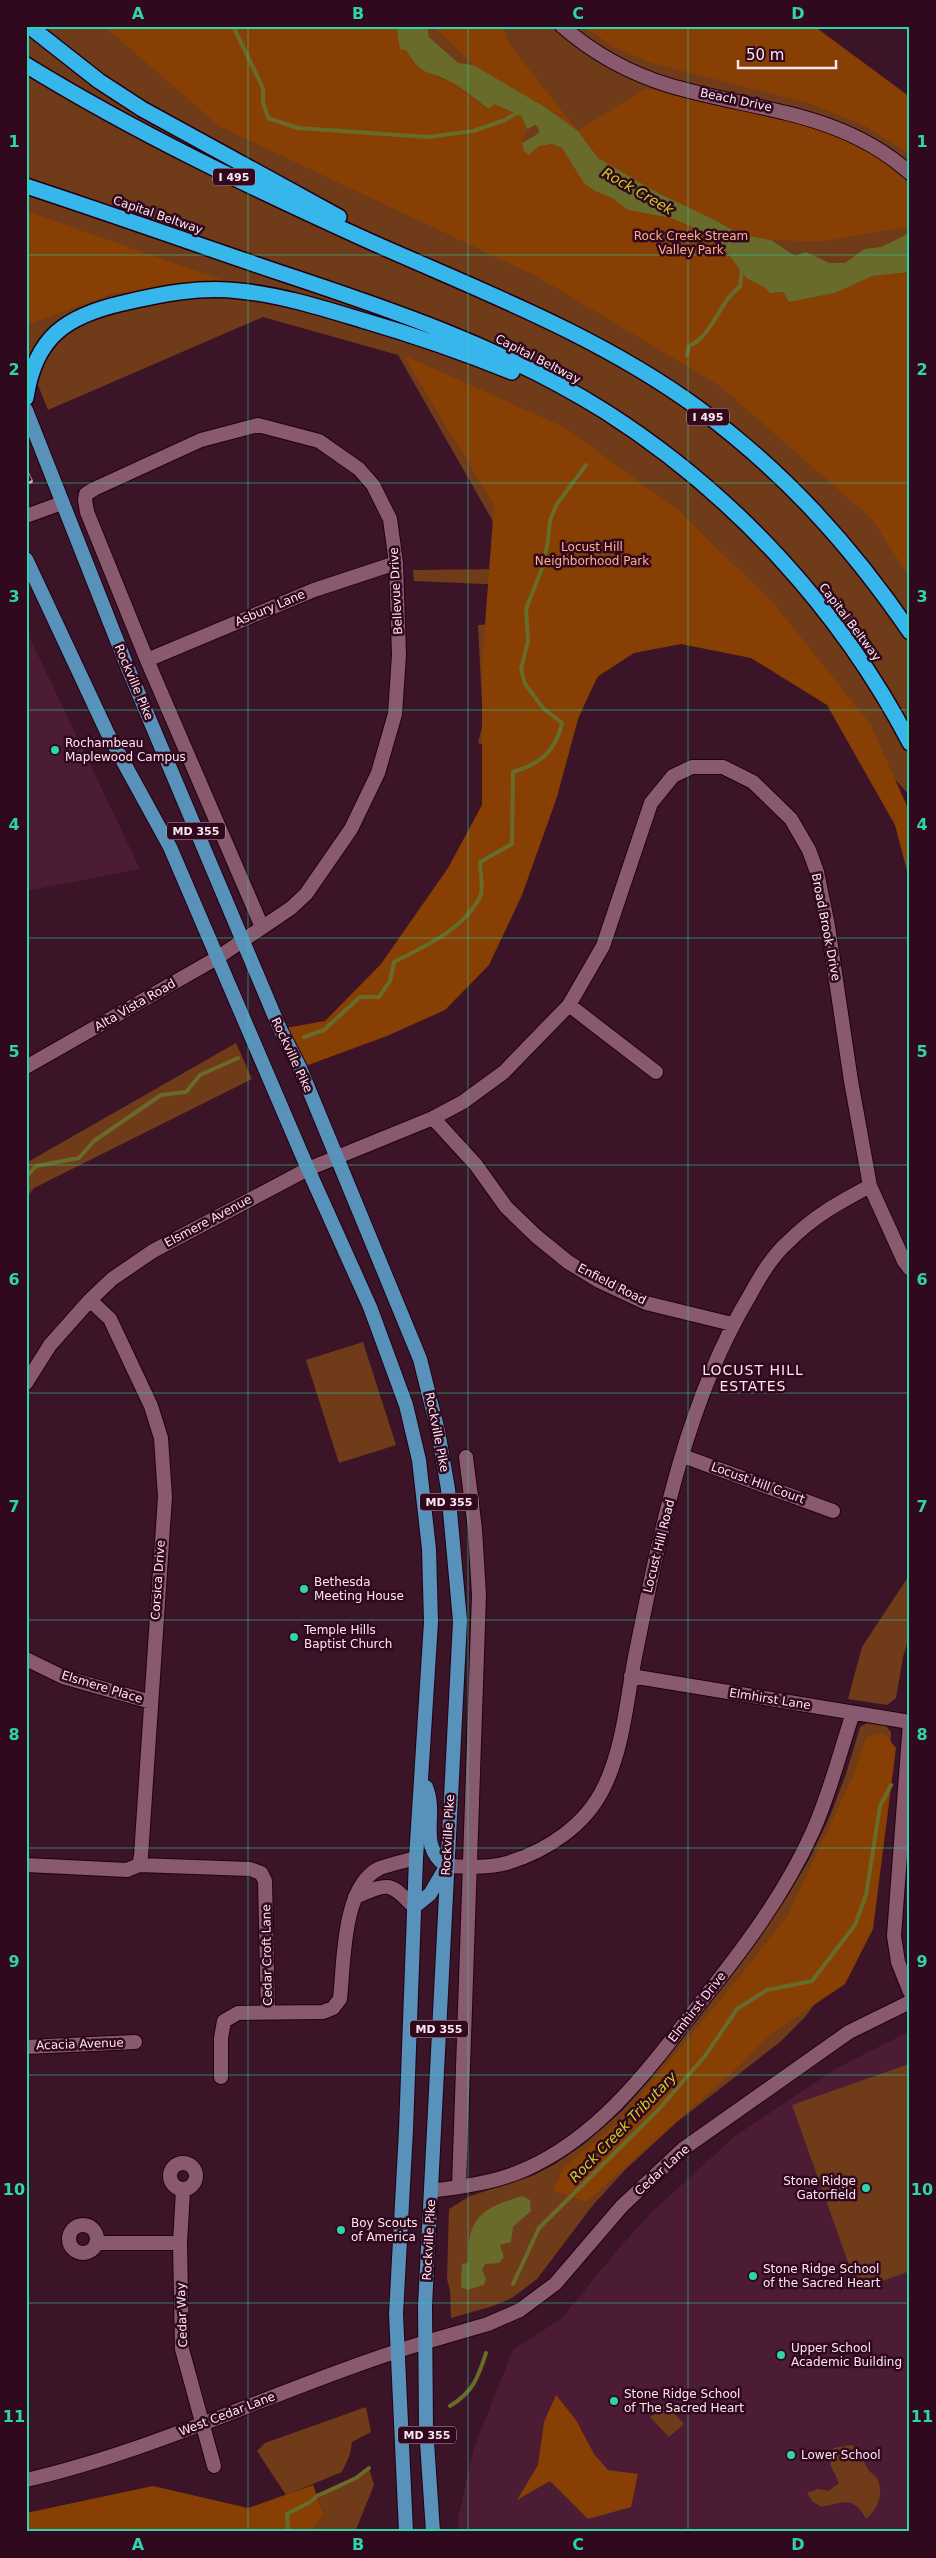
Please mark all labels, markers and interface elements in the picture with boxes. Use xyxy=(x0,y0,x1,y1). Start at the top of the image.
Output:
text: A xyxy=(132,4,145,23)
text: B xyxy=(352,4,364,23)
text: C xyxy=(572,4,584,23)
text: D xyxy=(791,4,805,23)
scale bar xyxy=(738,38,836,70)
text: 50 m xyxy=(746,46,784,64)
street label: Beach Drive xyxy=(699,86,773,114)
text: 1 xyxy=(8,132,20,151)
text: 1 xyxy=(916,132,928,151)
water label: Rock Creek xyxy=(600,164,677,218)
road number: I 495 xyxy=(213,168,255,186)
street label: Capital Beltway xyxy=(111,193,205,237)
park label: Rock Creek Stream Valley Park xyxy=(634,229,748,257)
street label: Capital Beltway xyxy=(493,331,583,387)
text: 2 xyxy=(8,360,20,379)
text: 2 xyxy=(916,360,928,379)
road number: I 495 xyxy=(687,408,729,426)
park label: Locust Hill Neighborhood Park xyxy=(535,540,649,568)
street label: Bellevue Drive xyxy=(387,547,405,635)
street label: Capital Beltway xyxy=(816,580,884,664)
text: 3 xyxy=(8,587,20,606)
street label: Asbury Lane xyxy=(233,587,307,629)
text: 3 xyxy=(916,587,928,606)
street label: Rockville Pike xyxy=(112,642,156,722)
place label: Rochambeau Maplewood Campus xyxy=(65,736,186,764)
marker: Rochambeau Maplewood Campus xyxy=(49,744,61,756)
text: 4 xyxy=(8,815,20,834)
text: 4 xyxy=(916,815,928,834)
road number: MD 355 xyxy=(167,822,225,839)
street label: Broad Brook Drive xyxy=(809,872,843,982)
street label: Alta Vista Road xyxy=(92,976,178,1034)
street label: Rockville Pike xyxy=(268,1015,316,1095)
text: 5 xyxy=(8,1042,20,1061)
text: 5 xyxy=(916,1042,928,1061)
street label: Elsmere Avenue xyxy=(162,1192,254,1250)
street label: Enfield Road xyxy=(575,1261,649,1307)
text: 6 xyxy=(8,1270,20,1289)
text: 6 xyxy=(916,1270,928,1289)
district label: LOCUST HILL ESTATES xyxy=(702,1362,804,1394)
street label: Rockville Pike xyxy=(422,1391,452,1473)
street label: Locust Hill Court xyxy=(709,1460,807,1507)
road number: MD 355 xyxy=(420,1494,478,1510)
text: 7 xyxy=(8,1497,20,1516)
text: 7 xyxy=(916,1497,928,1516)
street label: Locust Hill Road xyxy=(641,1498,677,1594)
street label: Corsica Drive xyxy=(148,1540,168,1620)
place label: Bethesda Meeting House xyxy=(314,1575,404,1603)
marker: Bethesda Meeting House xyxy=(298,1583,310,1595)
place label: Temple Hills Baptist Church xyxy=(303,1623,392,1651)
marker: Temple Hills Baptist Church xyxy=(288,1631,300,1643)
street label: Elsmere Place xyxy=(60,1668,144,1706)
street label: Elmhirst Lane xyxy=(728,1686,812,1712)
text: 8 xyxy=(8,1725,20,1744)
text: 8 xyxy=(916,1725,928,1744)
street label: Rockville Pike xyxy=(439,1794,457,1876)
street label: Cedar Croft Lane xyxy=(259,1904,275,2006)
text: 9 xyxy=(8,1952,20,1971)
text: 9 xyxy=(916,1952,928,1971)
street label: Elmhirst Drive xyxy=(665,1969,729,2045)
road number: MD 355 xyxy=(410,2020,468,2038)
street label: Acacia Avenue xyxy=(36,2035,124,2053)
water label: Rock Creek Tributary xyxy=(566,2068,680,2185)
street label: Cedar Lane xyxy=(632,2142,692,2198)
place label: Stone Ridge Gatorfield xyxy=(783,2174,856,2202)
text: 10 xyxy=(3,2180,25,2199)
text: 10 xyxy=(911,2180,933,2199)
marker: Stone Ridge Gatorfield xyxy=(860,2182,872,2194)
street label: Rockville Pike xyxy=(420,2199,438,2281)
place label: Boy Scouts of America xyxy=(351,2216,418,2244)
marker: Boy Scouts of America xyxy=(335,2224,347,2236)
place label: Stone Ridge School of the Sacred Heart xyxy=(763,2262,881,2290)
marker: Stone Ridge School of the Sacred Heart xyxy=(747,2270,759,2282)
street label: Cedar Way xyxy=(174,2282,190,2348)
place label: Upper School Academic Building xyxy=(791,2341,902,2369)
marker: Upper School Academic Building xyxy=(775,2349,787,2361)
place label: Stone Ridge School of The Sacred Heart xyxy=(624,2387,744,2415)
street label: West Cedar Lane xyxy=(177,2389,277,2439)
marker: Stone Ridge School of The Sacred Heart xyxy=(608,2395,620,2407)
text: 11 xyxy=(3,2407,25,2426)
text: 11 xyxy=(911,2407,933,2426)
road number: MD 355 xyxy=(398,2426,456,2444)
place label: Lower School xyxy=(801,2448,881,2462)
marker: Lower School xyxy=(785,2449,797,2461)
text: A xyxy=(132,2535,145,2554)
text: B xyxy=(352,2535,364,2554)
text: C xyxy=(572,2535,584,2554)
text: D xyxy=(791,2535,805,2554)

